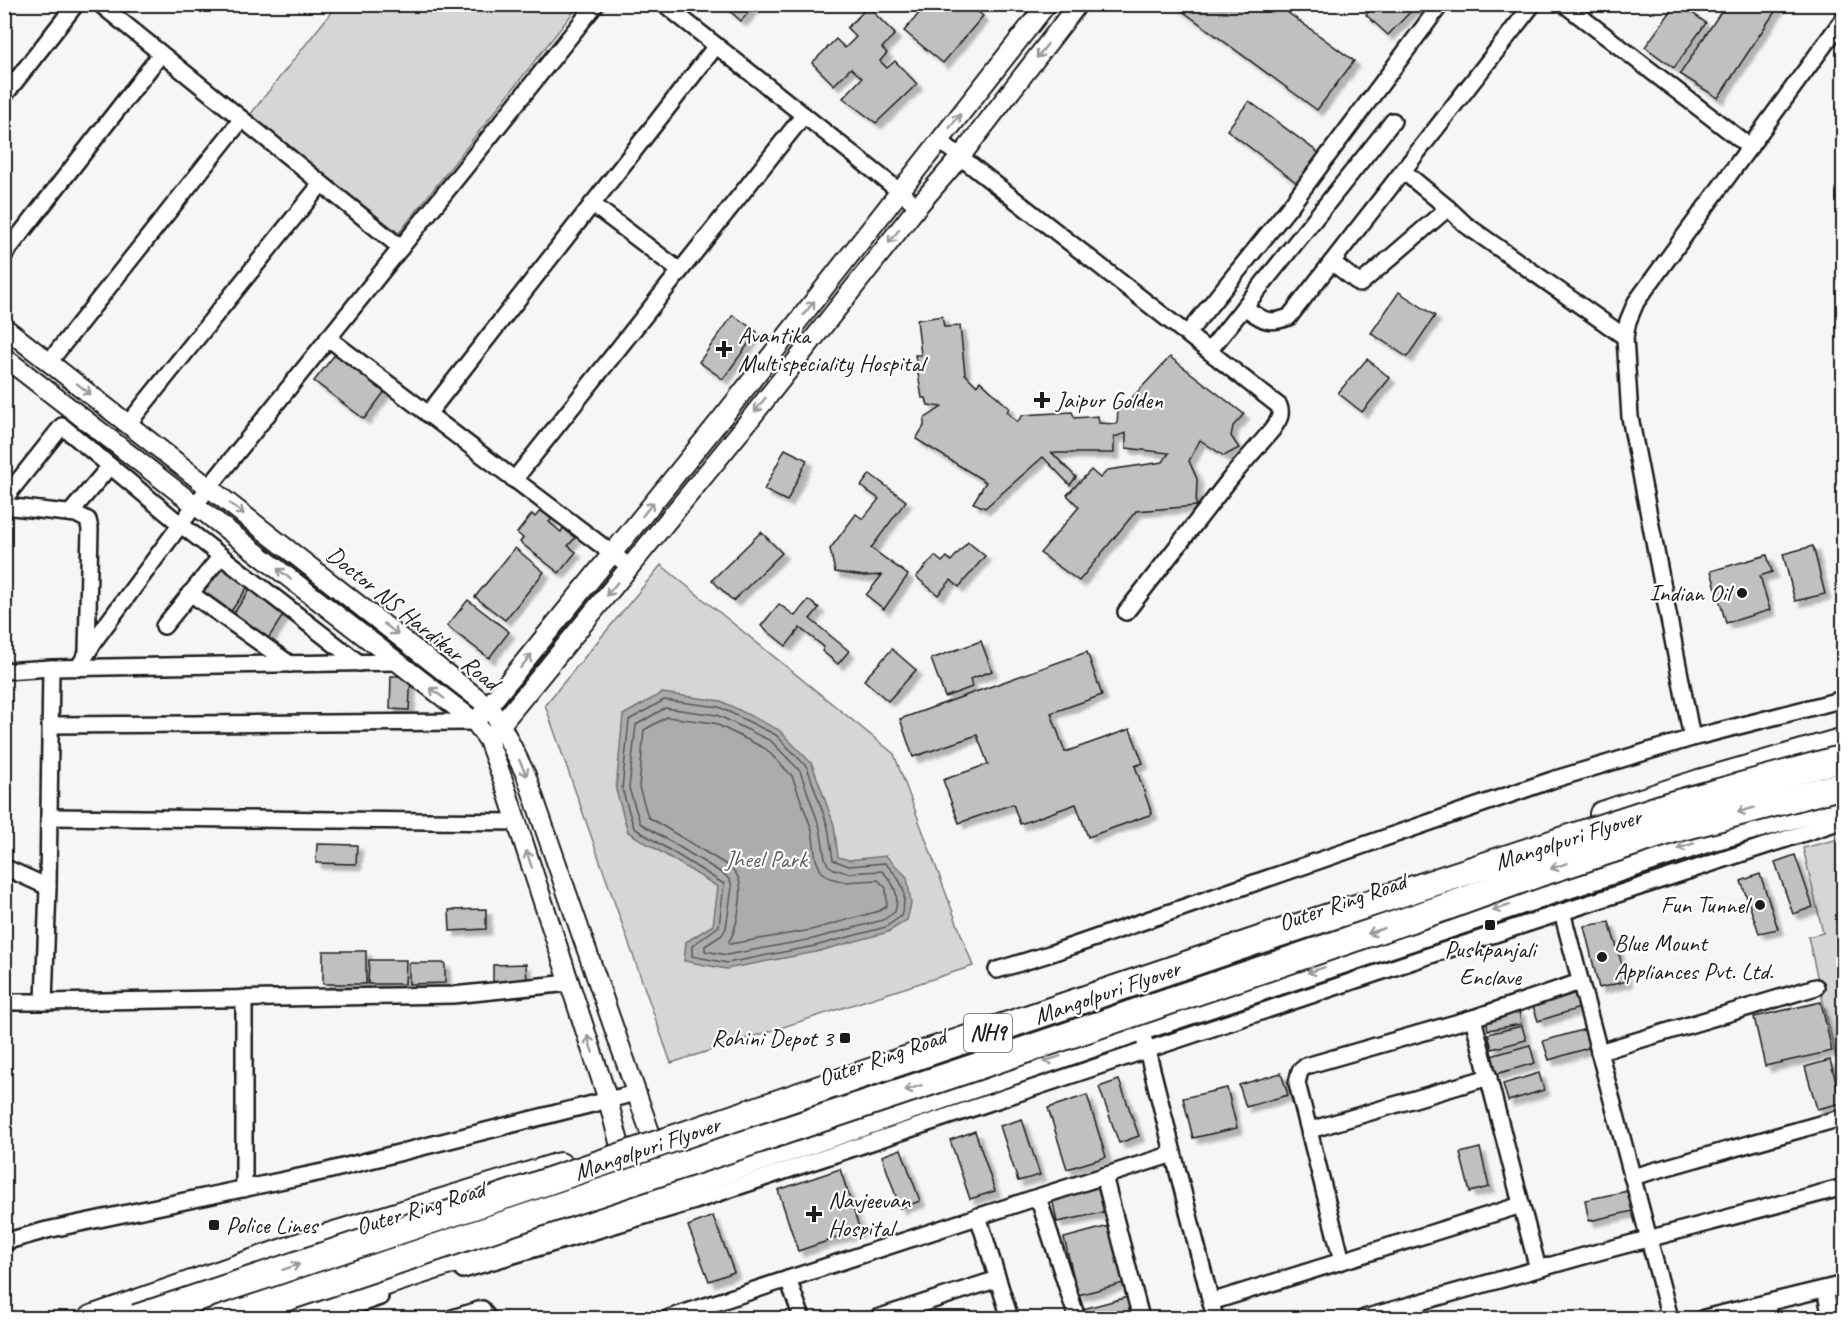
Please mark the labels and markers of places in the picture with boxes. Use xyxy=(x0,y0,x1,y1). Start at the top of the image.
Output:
place label: Avantika Multispeciality Hospital xyxy=(738,320,928,378)
marker: Avantika Multispeciality Hospital xyxy=(715,340,733,358)
place label: Jaipur Golden xyxy=(1055,385,1163,415)
marker: Jaipur Golden xyxy=(1033,391,1051,409)
place label: Indian Oil xyxy=(1649,578,1734,608)
marker: Indian Oil xyxy=(1735,586,1749,600)
place label: Fun Tunnel xyxy=(1661,890,1752,920)
marker: Fun Tunnel xyxy=(1753,898,1767,912)
marker: Pushpanjali Enclave xyxy=(1483,918,1497,932)
place label: Blue Mount Appliances Pvt. Ltd. xyxy=(1614,928,1774,986)
place label: Pushpanjali Enclave xyxy=(1444,934,1538,992)
marker: Blue Mount Appliances Pvt. Ltd. xyxy=(1595,950,1609,964)
place label: Rohini Depot 3 xyxy=(711,1023,835,1053)
marker: Rohini Depot 3 xyxy=(838,1031,852,1045)
place label: Navjeevan Hospital xyxy=(828,1185,911,1243)
marker: Navjeevan Hospital xyxy=(805,1205,823,1223)
place label: Police Lines xyxy=(226,1210,320,1240)
marker: Police Lines xyxy=(207,1218,221,1232)

